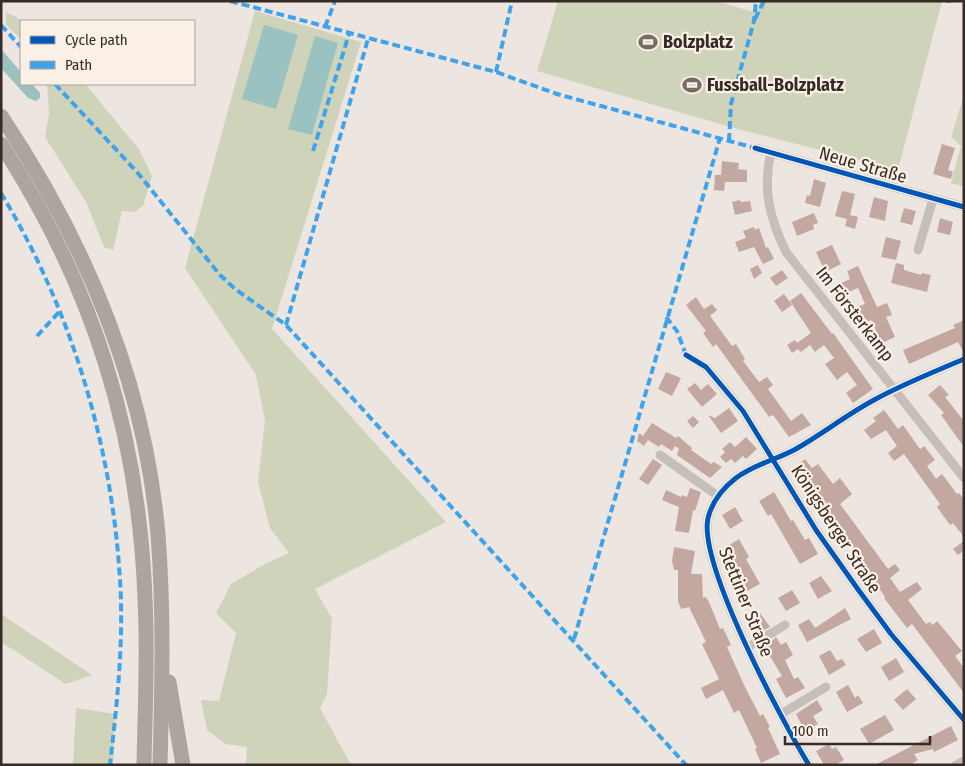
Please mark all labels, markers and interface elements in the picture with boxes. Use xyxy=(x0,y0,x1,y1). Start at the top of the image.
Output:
legend xyxy=(20,20,195,85)
text: Cycle path xyxy=(65,31,128,49)
sports icon: Bolzplatz xyxy=(637,31,659,53)
place label: Bolzplatz xyxy=(663,31,733,53)
text: Path xyxy=(65,56,92,74)
sports icon: Fussball-Bolzplatz xyxy=(681,74,703,96)
place label: Fussball-Bolzplatz xyxy=(707,74,844,96)
street label: Neue Straße xyxy=(817,142,910,188)
street label: Im Försterkamp xyxy=(811,262,899,366)
street label: Königsberger Straße xyxy=(786,461,886,597)
street label: Stettiner Straße xyxy=(714,544,778,660)
scale bar xyxy=(785,714,930,746)
text: 100 m xyxy=(792,722,829,740)

